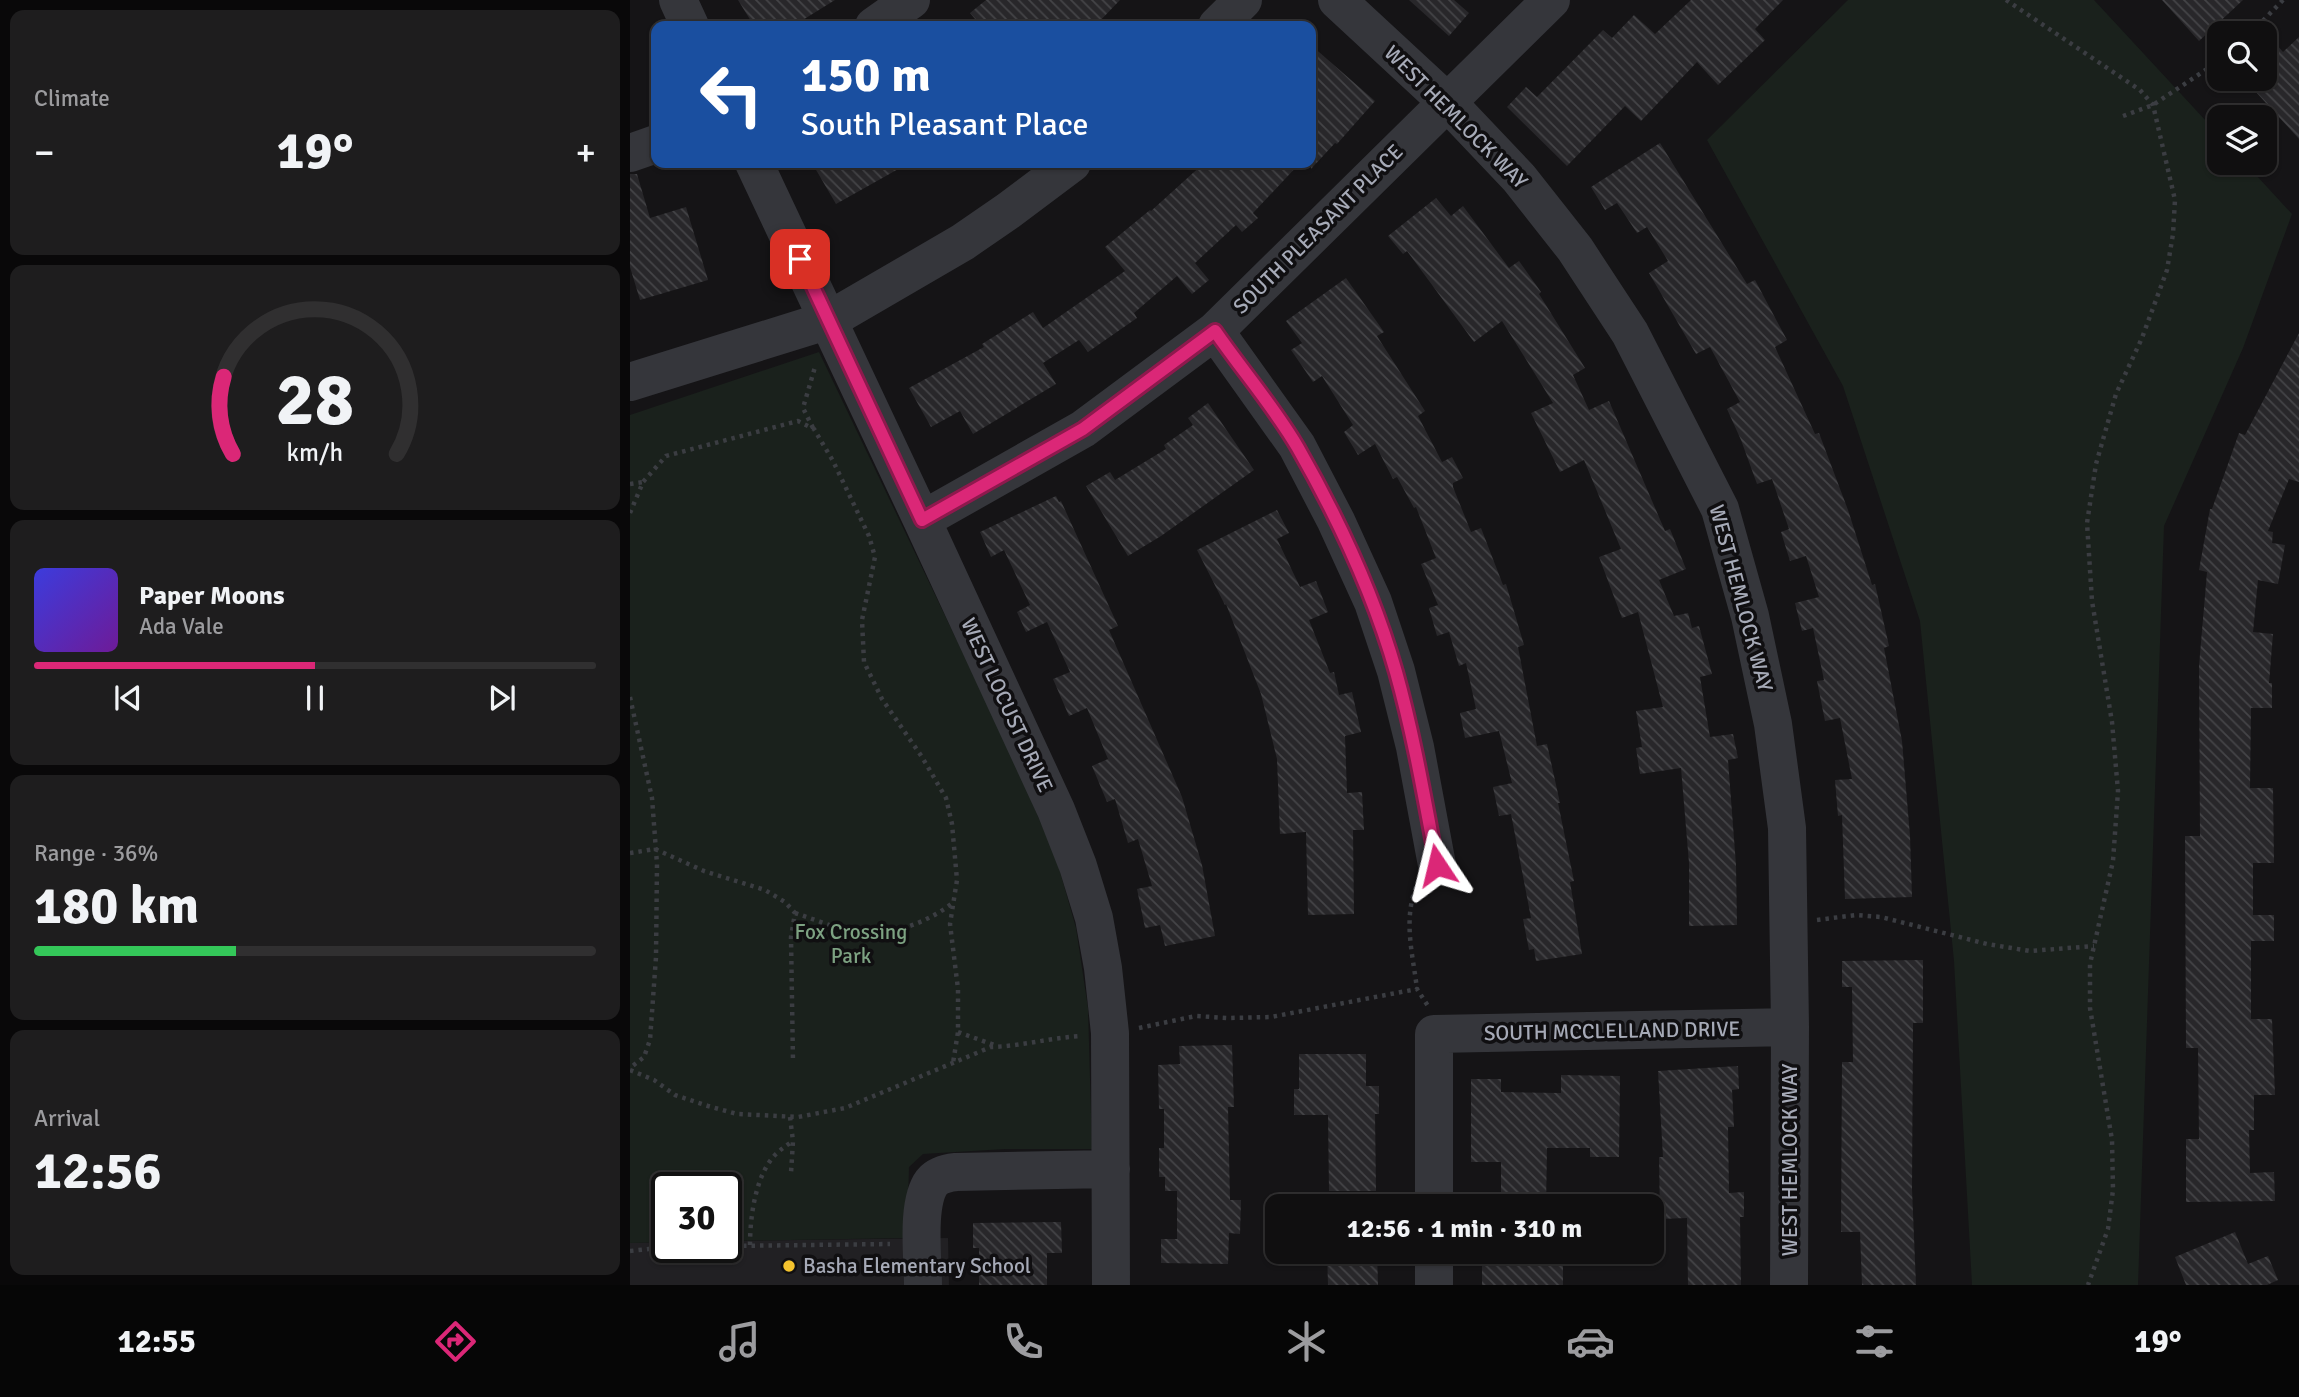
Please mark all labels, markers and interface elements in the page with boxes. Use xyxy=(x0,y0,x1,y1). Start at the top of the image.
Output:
map controls xyxy=(2207,21,2277,175)
button: search xyxy=(2207,21,2277,91)
street label: WEST HEMLOCK WAY xyxy=(1379,40,1534,195)
text: 150 m xyxy=(801,45,931,105)
icon: left xyxy=(686,49,777,140)
text: Climate xyxy=(34,84,110,113)
text: South Pleasant Place xyxy=(801,105,1089,144)
button: layers xyxy=(2207,105,2277,175)
text: 19° xyxy=(277,119,353,183)
text: − xyxy=(34,129,55,176)
text: + xyxy=(575,129,596,176)
street label: SOUTH PLEASANT PLACE xyxy=(1228,139,1408,319)
pin xyxy=(770,229,830,289)
icon: arrive xyxy=(781,240,819,278)
text: 28 xyxy=(276,356,354,445)
text: km/h xyxy=(287,436,343,467)
street label: WEST HEMLOCK WAY xyxy=(1704,502,1779,695)
text: Paper Moons xyxy=(139,580,285,612)
text: Ada Vale xyxy=(139,612,224,641)
street label: WEST LOCUST DRIVE xyxy=(955,614,1059,796)
icon: previous xyxy=(109,679,147,717)
icon: pause xyxy=(296,679,334,717)
icon: next xyxy=(483,679,521,717)
position arrow xyxy=(1400,828,1474,902)
text: Range · 36% xyxy=(34,839,158,868)
text: 180 km xyxy=(34,874,199,938)
park label: Fox Crossing Park xyxy=(795,919,907,969)
street label: SOUTH MCCLELLAND DRIVE xyxy=(1484,1016,1740,1046)
street label: WEST HEMLOCK WAY xyxy=(1777,1063,1803,1256)
text: Arrival xyxy=(34,1104,100,1133)
text: 12:56 xyxy=(34,1139,162,1203)
speed limit sign: 30 xyxy=(651,1172,742,1263)
text: 12:56 · 1 min · 310 m xyxy=(1347,1213,1582,1245)
place label: Basha Elementary School xyxy=(803,1253,1031,1279)
marker: Basha Elementary School xyxy=(781,1258,797,1274)
icon: directions xyxy=(431,1317,480,1366)
icon: music xyxy=(715,1317,764,1366)
icon: phone xyxy=(999,1317,1048,1366)
icon: climate xyxy=(1282,1317,1331,1366)
icon: car xyxy=(1566,1317,1615,1366)
icon: filters xyxy=(1850,1317,1899,1366)
text: 12:55 xyxy=(117,1322,196,1361)
text: 19° xyxy=(2134,1322,2181,1361)

